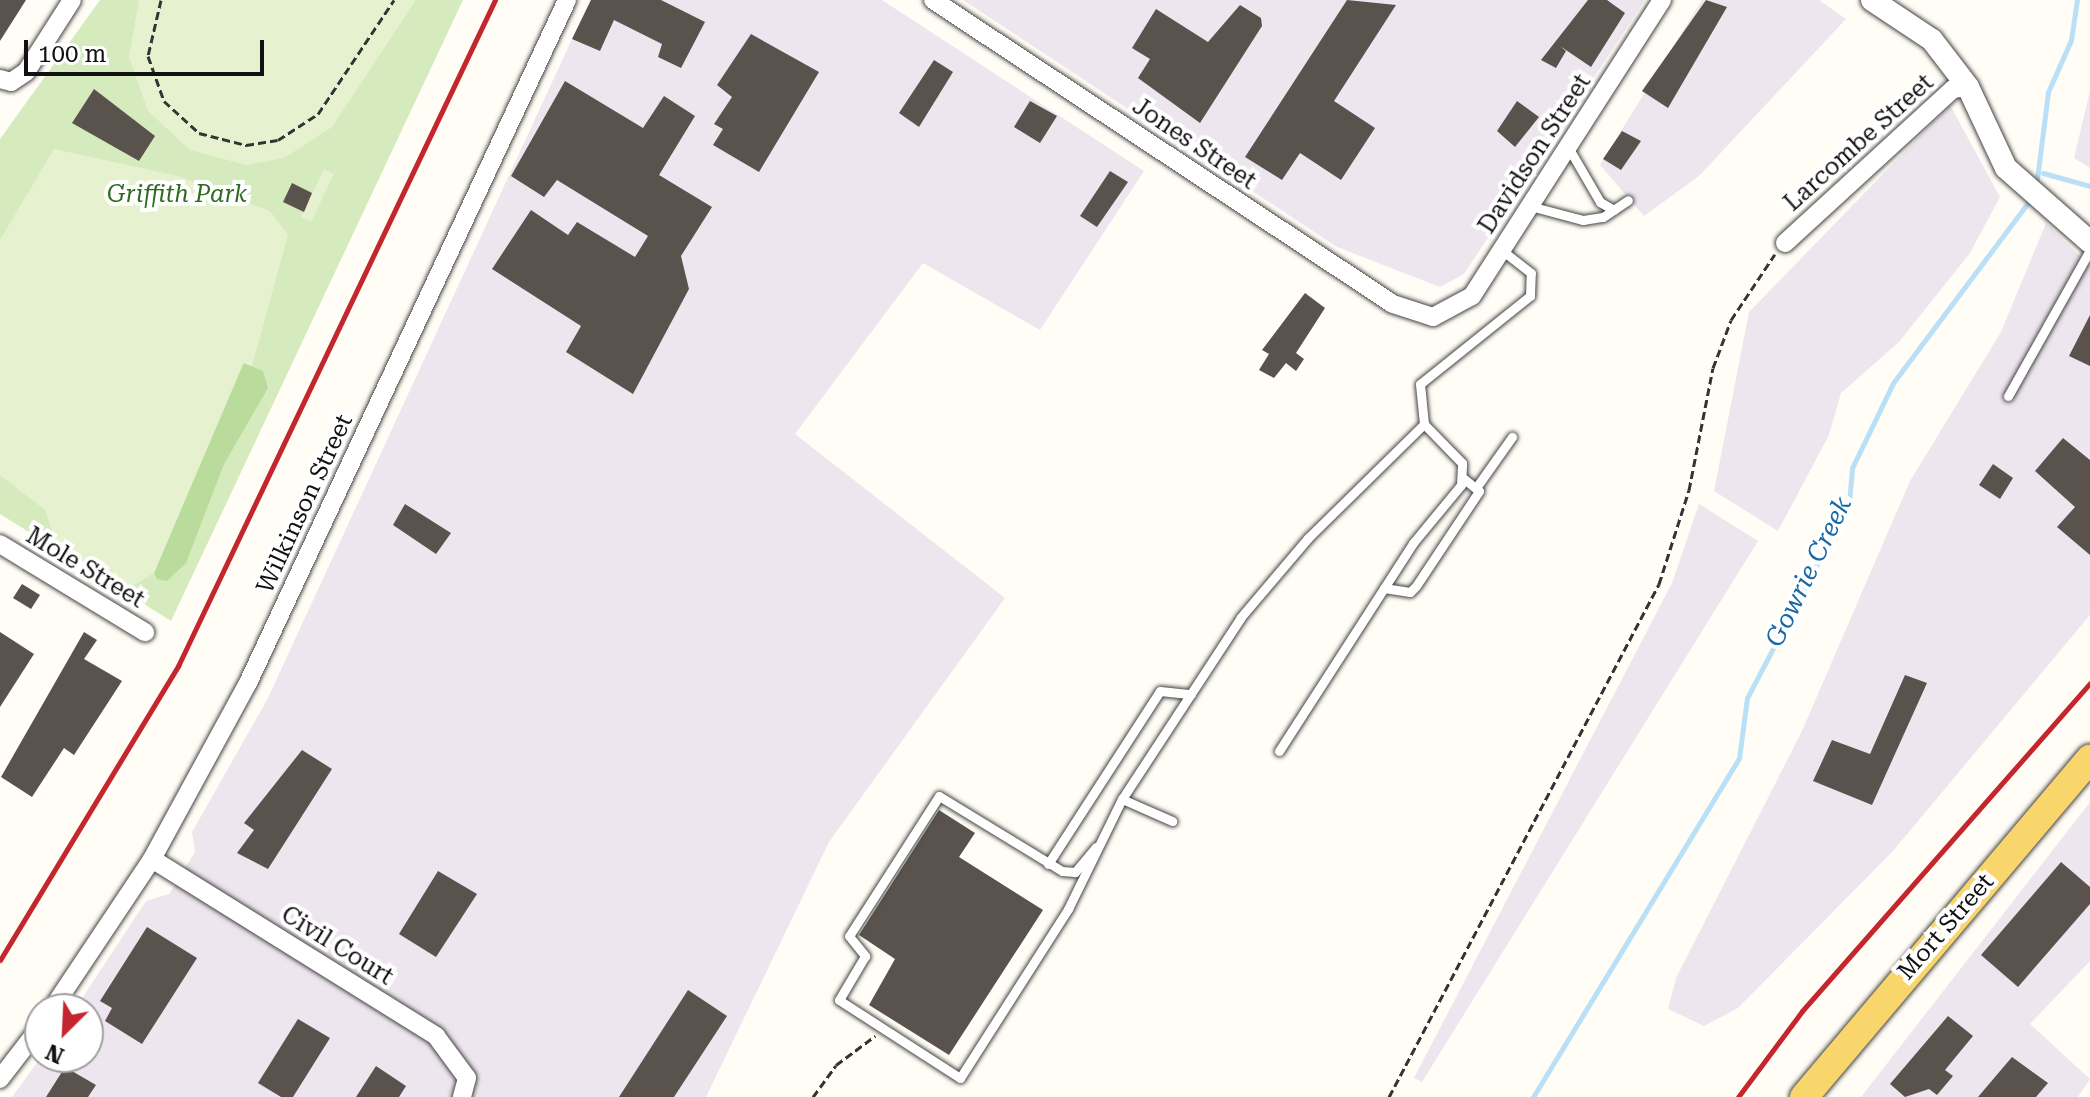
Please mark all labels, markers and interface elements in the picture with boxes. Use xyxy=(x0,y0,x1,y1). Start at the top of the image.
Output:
scale bar xyxy=(28,24,268,74)
text: 100 m xyxy=(38,40,106,68)
street label: Larcombe Street xyxy=(1778,68,1940,218)
street label: Davidson Street xyxy=(1473,69,1597,239)
street label: Jones Street xyxy=(1127,92,1261,196)
park label: Griffith Park xyxy=(107,181,247,209)
street label: Wilkinson Street xyxy=(251,410,359,598)
water label: Gowrie Creek xyxy=(1759,492,1859,652)
street label: Mole Street xyxy=(21,521,149,615)
street label: Mort Street xyxy=(1892,868,2000,986)
street label: Civil Court xyxy=(276,900,398,992)
north arrow xyxy=(24,993,104,1073)
text: N xyxy=(42,1039,68,1068)

